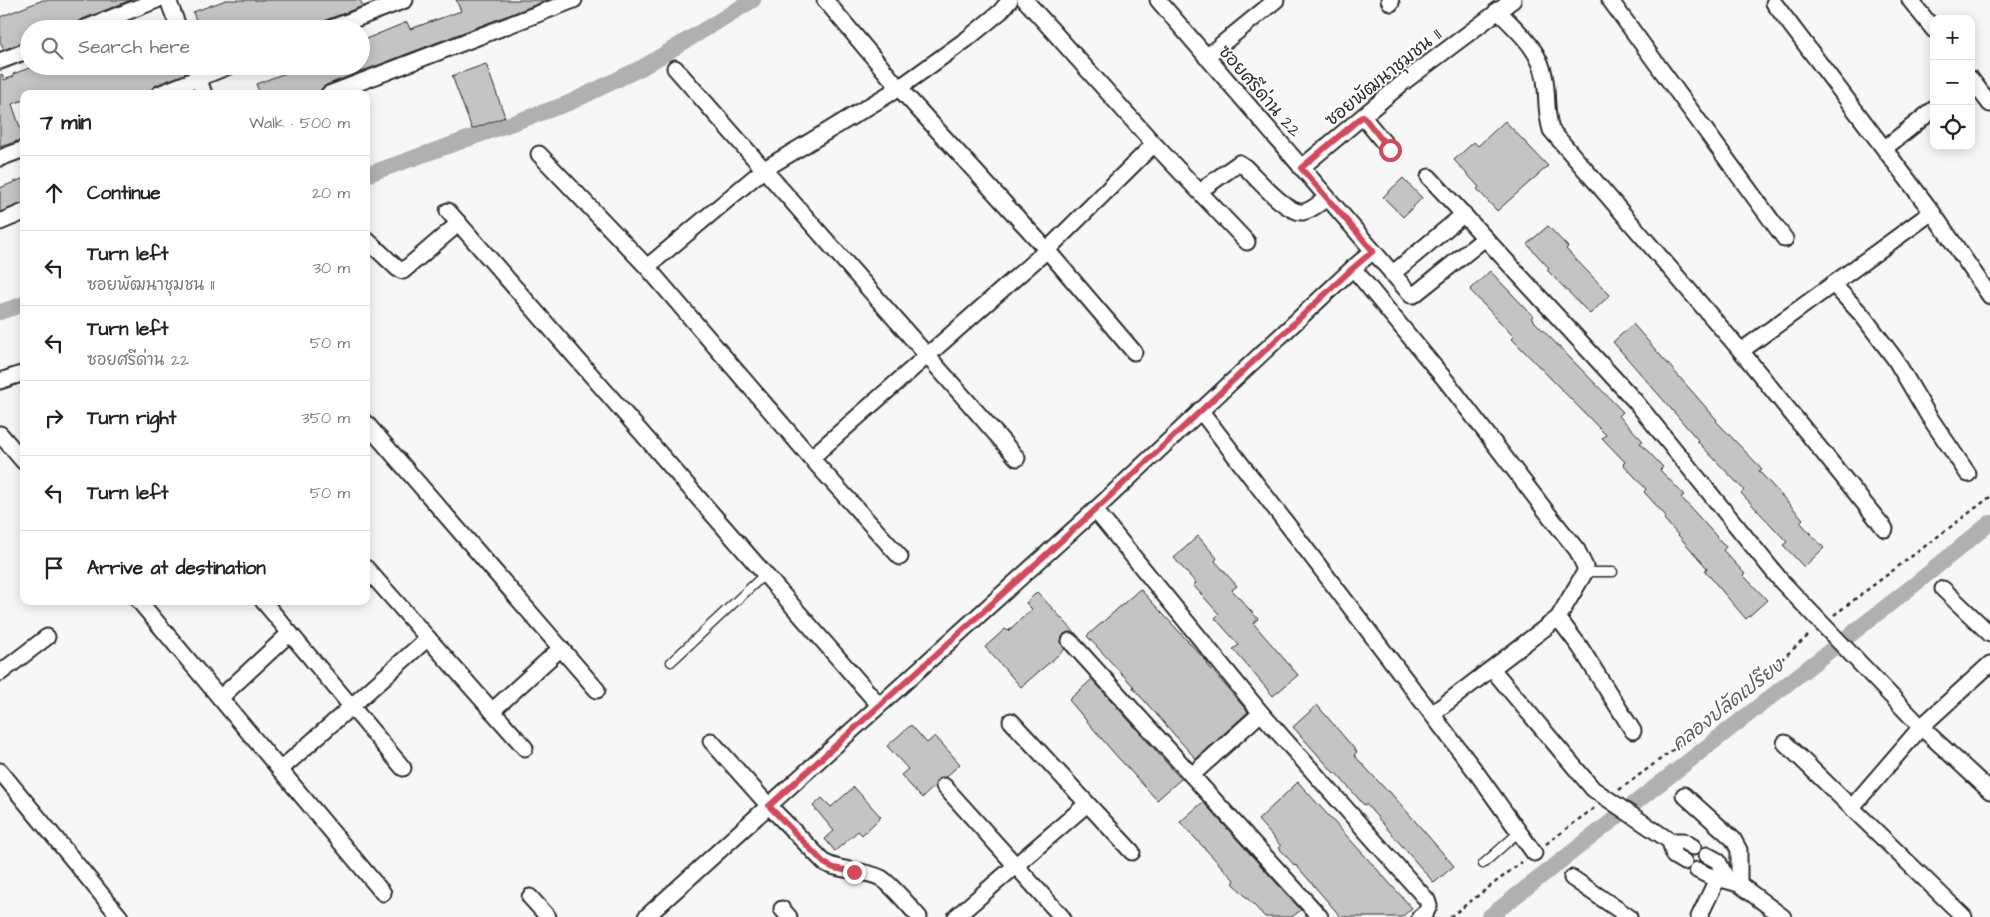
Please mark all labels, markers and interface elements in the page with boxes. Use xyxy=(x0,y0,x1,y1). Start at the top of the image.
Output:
map controls xyxy=(1930,15,1975,150)
button: + xyxy=(1930,15,1975,60)
search box xyxy=(20,20,370,75)
street label: ซอยพัฒนาชุมชน 11 xyxy=(1320,23,1448,133)
icon: search xyxy=(38,34,66,62)
text: Search here xyxy=(78,34,190,61)
street label: ซอยศรีด่าน 22 xyxy=(1213,40,1307,143)
button: − xyxy=(1930,60,1975,105)
button: locate xyxy=(1930,105,1975,150)
text: 7 min xyxy=(40,108,91,137)
text: Walk · 500 m xyxy=(249,112,350,134)
route start xyxy=(1379,139,1402,162)
icon: ahead xyxy=(40,179,68,207)
text: Continue xyxy=(87,180,161,207)
text: 20 m xyxy=(312,182,350,204)
text: Turn left xyxy=(87,241,168,268)
icon: left xyxy=(40,254,68,282)
text: 30 m xyxy=(313,257,350,279)
text: ซอยพัฒนาชุมชน 11 xyxy=(87,274,215,296)
text: Turn left xyxy=(87,316,168,343)
icon: left xyxy=(40,329,68,357)
text: 50 m xyxy=(310,332,350,354)
text: ซอยศรีด่าน 22 xyxy=(87,349,189,371)
icon: right xyxy=(40,404,68,432)
text: Turn right xyxy=(87,405,176,432)
text: 350 m xyxy=(302,407,350,429)
icon: left xyxy=(40,479,68,507)
text: Turn left xyxy=(87,480,168,507)
text: 50 m xyxy=(310,482,350,504)
icon: arrive xyxy=(40,554,68,582)
text: Arrive at destination xyxy=(87,555,266,582)
water label: คลองปลัดเปรียง xyxy=(1666,652,1791,758)
route end xyxy=(843,861,866,884)

